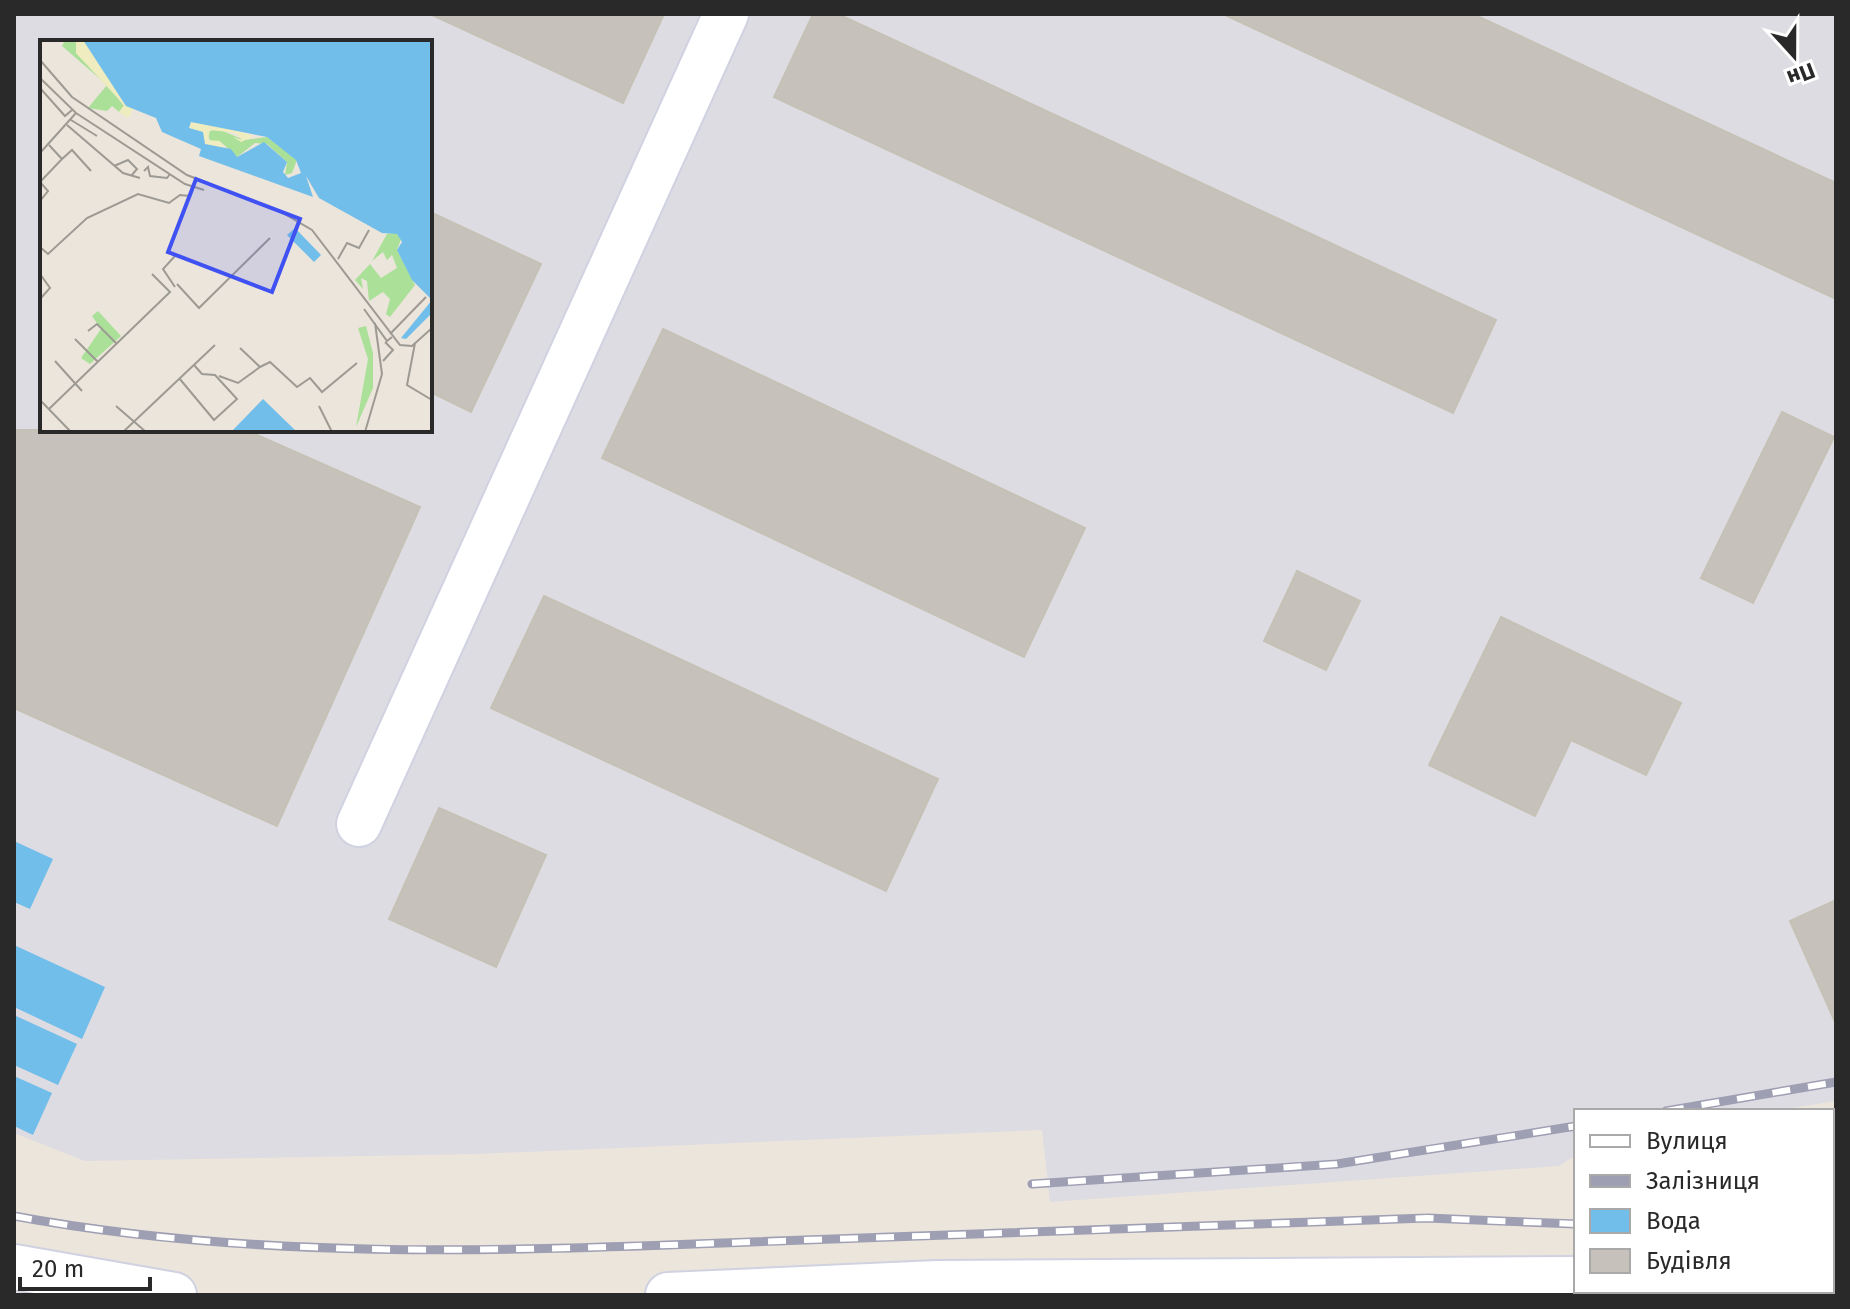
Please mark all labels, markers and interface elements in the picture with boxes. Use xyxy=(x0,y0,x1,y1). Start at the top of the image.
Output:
north arrow xyxy=(1754,16,1834,96)
inset map xyxy=(40,40,432,432)
text: Пн xyxy=(1783,57,1819,92)
legend xyxy=(1574,1109,1834,1293)
text: Вулиця xyxy=(1646,1127,1728,1155)
text: Залізниця xyxy=(1646,1167,1760,1195)
text: Вода xyxy=(1646,1207,1701,1235)
scale bar xyxy=(20,1241,150,1291)
text: Будівля xyxy=(1646,1247,1732,1275)
text: 20 m xyxy=(32,1255,84,1283)

